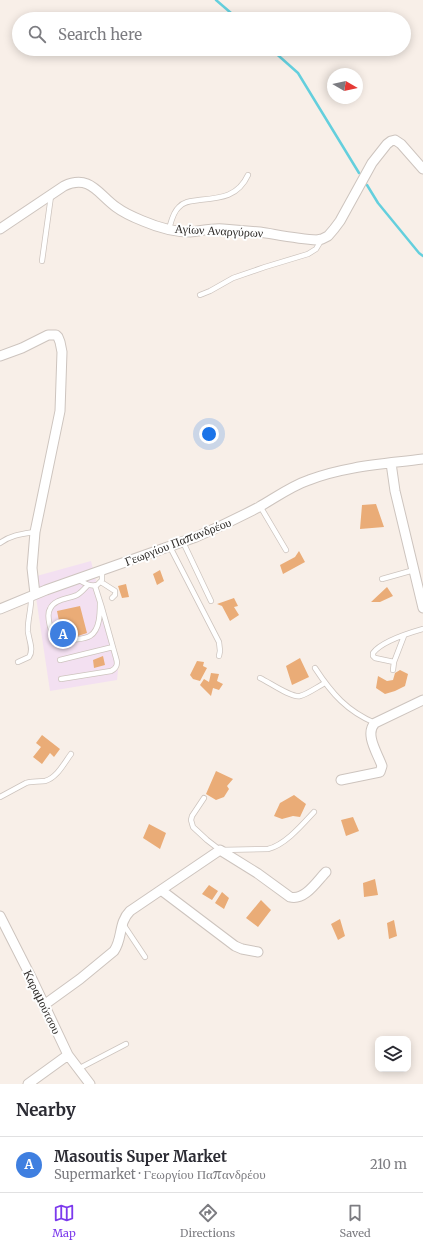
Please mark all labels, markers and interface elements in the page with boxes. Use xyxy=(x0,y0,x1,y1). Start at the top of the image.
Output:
search box xyxy=(12,12,411,56)
icon: search xyxy=(26,23,48,45)
text: Search here xyxy=(58,25,142,44)
north arrow xyxy=(327,68,363,104)
street label: Αγίων Αναργύρων xyxy=(174,221,264,240)
your location xyxy=(199,424,219,444)
street label: Γεωργίου Παπανδρέου xyxy=(122,514,233,569)
pin: A xyxy=(50,619,76,649)
street label: Καραμούτσου xyxy=(20,967,64,1036)
map controls xyxy=(375,1036,411,1072)
button: layers xyxy=(375,1036,411,1072)
text: Nearby xyxy=(16,1099,76,1121)
text: Masoutis Super Market xyxy=(54,1147,227,1166)
text: A xyxy=(24,1156,34,1173)
text: 210 m xyxy=(370,1156,407,1173)
text: Supermarket · Γεωργίου Παπανδρέου xyxy=(54,1166,266,1183)
tab: Map xyxy=(52,1202,76,1240)
tab: Directions xyxy=(180,1202,235,1240)
tab: Saved xyxy=(340,1202,371,1240)

